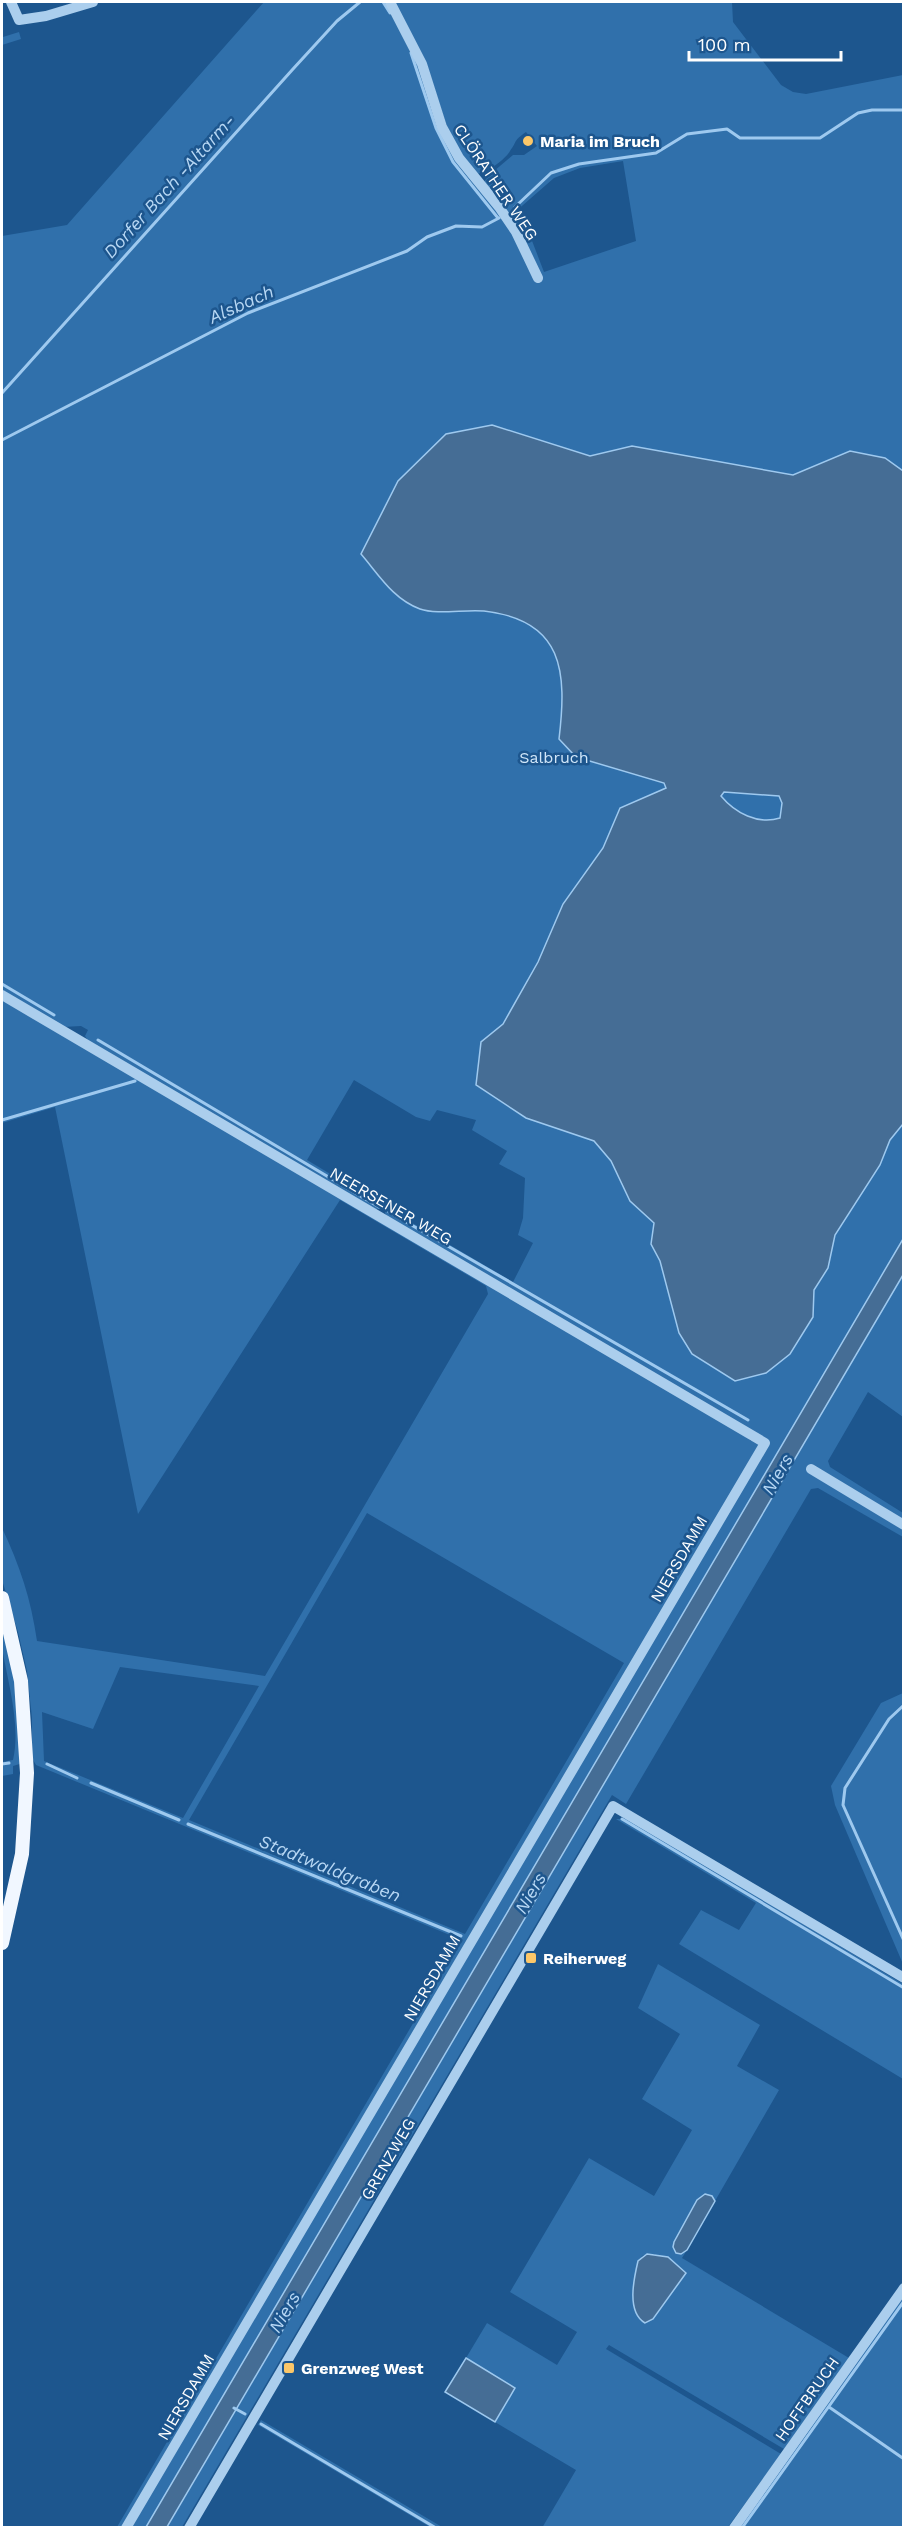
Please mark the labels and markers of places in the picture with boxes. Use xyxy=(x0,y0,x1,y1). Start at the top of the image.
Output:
place label: Maria im Bruch xyxy=(540,132,660,151)
marker: Maria im Bruch xyxy=(521,134,535,148)
place label: Reiherweg xyxy=(543,1949,626,1968)
marker: Reiherweg xyxy=(524,1951,538,1965)
place label: Grenzweg West xyxy=(301,2359,423,2378)
marker: Grenzweg West xyxy=(282,2361,296,2375)

